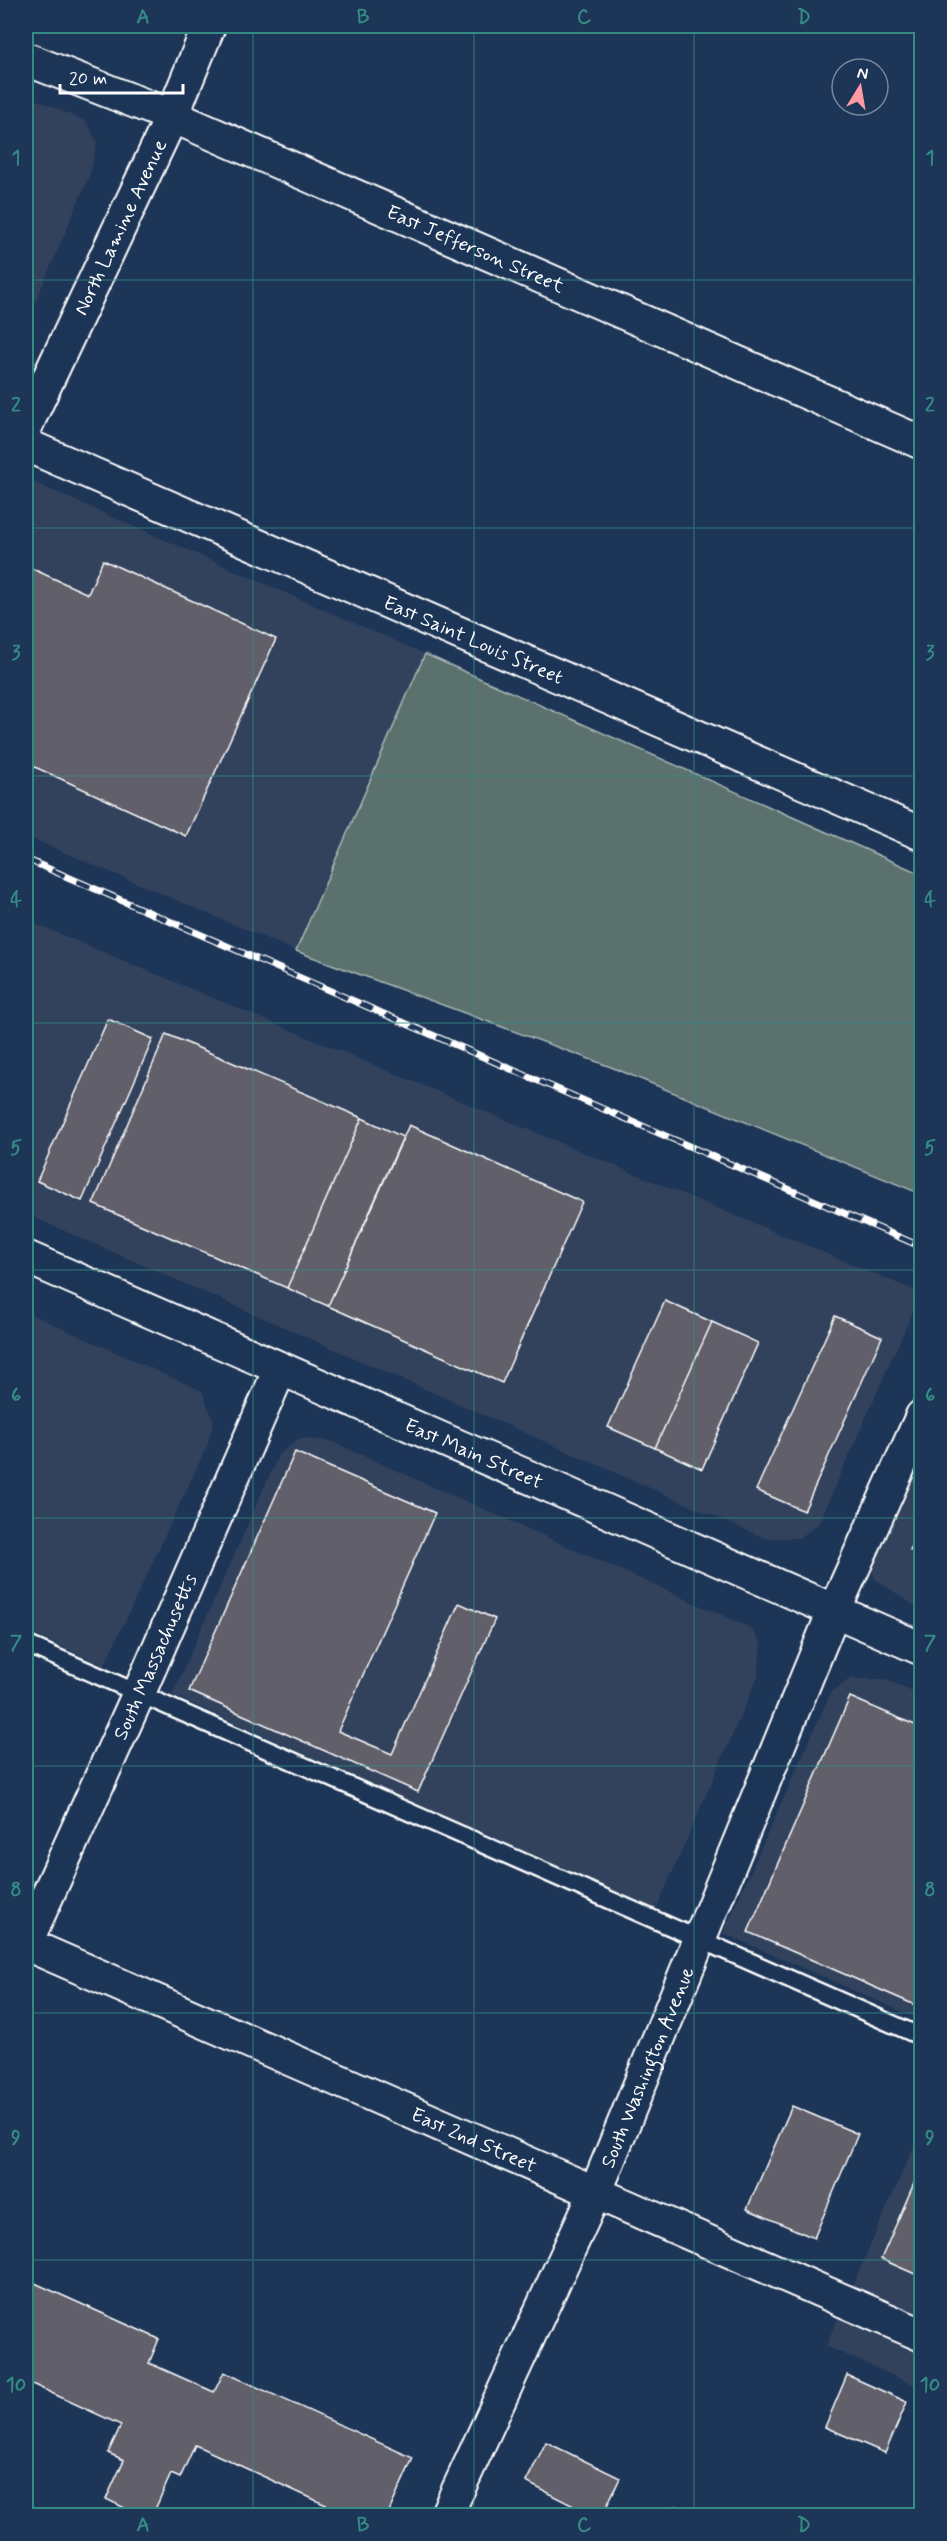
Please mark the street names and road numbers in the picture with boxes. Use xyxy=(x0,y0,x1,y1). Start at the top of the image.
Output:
street label: North Lamine Avenue xyxy=(68,135,174,320)
street label: East Jefferson Street xyxy=(382,199,568,300)
street label: East Saint Louis Street xyxy=(379,590,567,692)
street label: East Main Street xyxy=(400,1412,547,1496)
street label: South Massachusetts xyxy=(108,1570,204,1745)
street label: South Washington Avenue xyxy=(595,1963,702,2172)
street label: East 2nd Street xyxy=(407,2102,541,2180)

